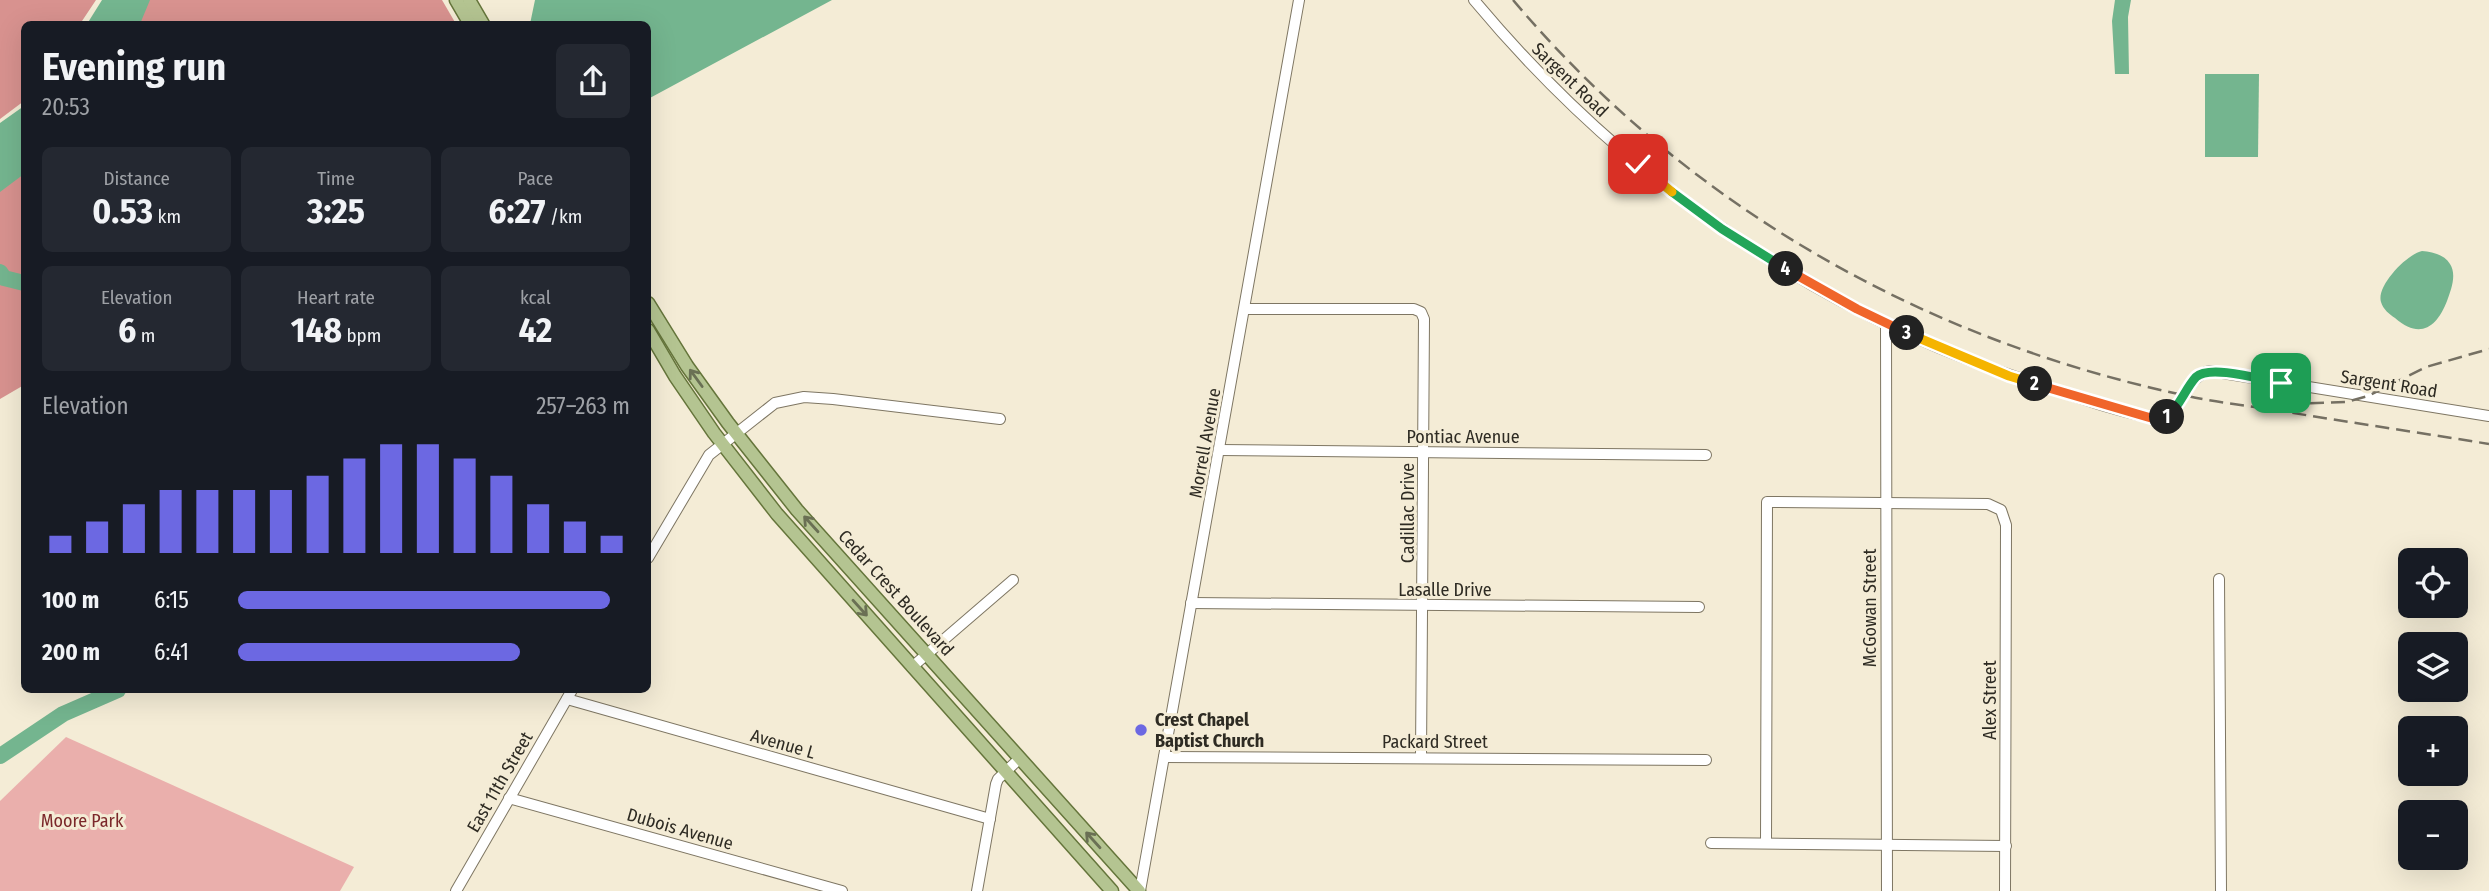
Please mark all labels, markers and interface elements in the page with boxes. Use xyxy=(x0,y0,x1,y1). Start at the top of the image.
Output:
street label: Sargent Road xyxy=(1527,38,1613,122)
text: Evening run xyxy=(42,44,226,90)
button: share xyxy=(556,44,630,118)
text: 20:53 xyxy=(42,93,90,121)
pin xyxy=(1608,134,1668,194)
icon: check xyxy=(1619,145,1657,183)
text: Distance xyxy=(103,167,170,190)
text: Time xyxy=(317,167,355,190)
text: Pace xyxy=(518,167,553,190)
text: 0.53 xyxy=(92,190,153,232)
text: 3:25 xyxy=(307,190,365,232)
text: 6:27 xyxy=(488,190,546,232)
text: km xyxy=(153,205,181,228)
text: /km xyxy=(546,205,582,228)
pin: 4 xyxy=(1768,252,1803,286)
text: 4 xyxy=(1781,257,1790,280)
text: Elevation xyxy=(101,286,172,309)
text: Heart rate xyxy=(297,286,375,309)
text: kcal xyxy=(520,286,551,309)
text: 6 xyxy=(118,309,136,351)
text: 148 xyxy=(291,309,342,351)
text: 42 xyxy=(518,309,552,351)
pin: 3 xyxy=(1890,316,1924,350)
text: 3 xyxy=(1902,321,1911,344)
text: m xyxy=(136,324,155,347)
text: bpm xyxy=(342,324,381,347)
pin xyxy=(2251,353,2311,413)
icon: arrive xyxy=(2262,364,2300,402)
street label: Sargent Road xyxy=(2339,365,2439,403)
pin: 2 xyxy=(2018,366,2052,402)
one-way arrow xyxy=(689,369,704,388)
text: 2 xyxy=(2030,372,2039,395)
street label: Morrell Avenue xyxy=(1185,386,1225,500)
text: Elevation xyxy=(42,392,129,420)
text: 257–263 m xyxy=(536,392,630,420)
pin: 1 xyxy=(2150,400,2184,434)
text: 1 xyxy=(2162,405,2171,428)
street label: Pontiac Avenue xyxy=(1406,426,1520,448)
street label: Cadillac Drive xyxy=(1397,463,1419,563)
one-way arrow xyxy=(803,516,819,534)
street label: Cedar Crest Boulevard xyxy=(834,525,958,661)
map controls xyxy=(2398,548,2468,870)
button: locate xyxy=(2398,548,2468,618)
street label: McGowan Street xyxy=(1859,549,1881,667)
street label: Lasalle Drive xyxy=(1398,579,1492,601)
text: 100 m xyxy=(42,586,99,614)
text: 6:15 xyxy=(154,586,189,614)
one-way arrow xyxy=(852,599,868,617)
button: layers xyxy=(2398,632,2468,702)
text: 200 m xyxy=(42,638,100,666)
text: 6:41 xyxy=(154,638,189,666)
street label: Alex Street xyxy=(1979,660,2001,740)
place label: Crest Chapel Baptist Church xyxy=(1155,709,1264,752)
button: + xyxy=(2398,716,2468,786)
marker: Crest Chapel Baptist Church xyxy=(1133,722,1149,738)
street label: Avenue L xyxy=(748,724,818,764)
street label: East 11th Street xyxy=(462,728,538,836)
street label: Packard Street xyxy=(1382,731,1488,753)
button: − xyxy=(2398,800,2468,870)
street label: Dubois Avenue xyxy=(624,803,736,855)
park label: Moore Park xyxy=(41,810,124,832)
one-way arrow xyxy=(1085,832,1101,850)

